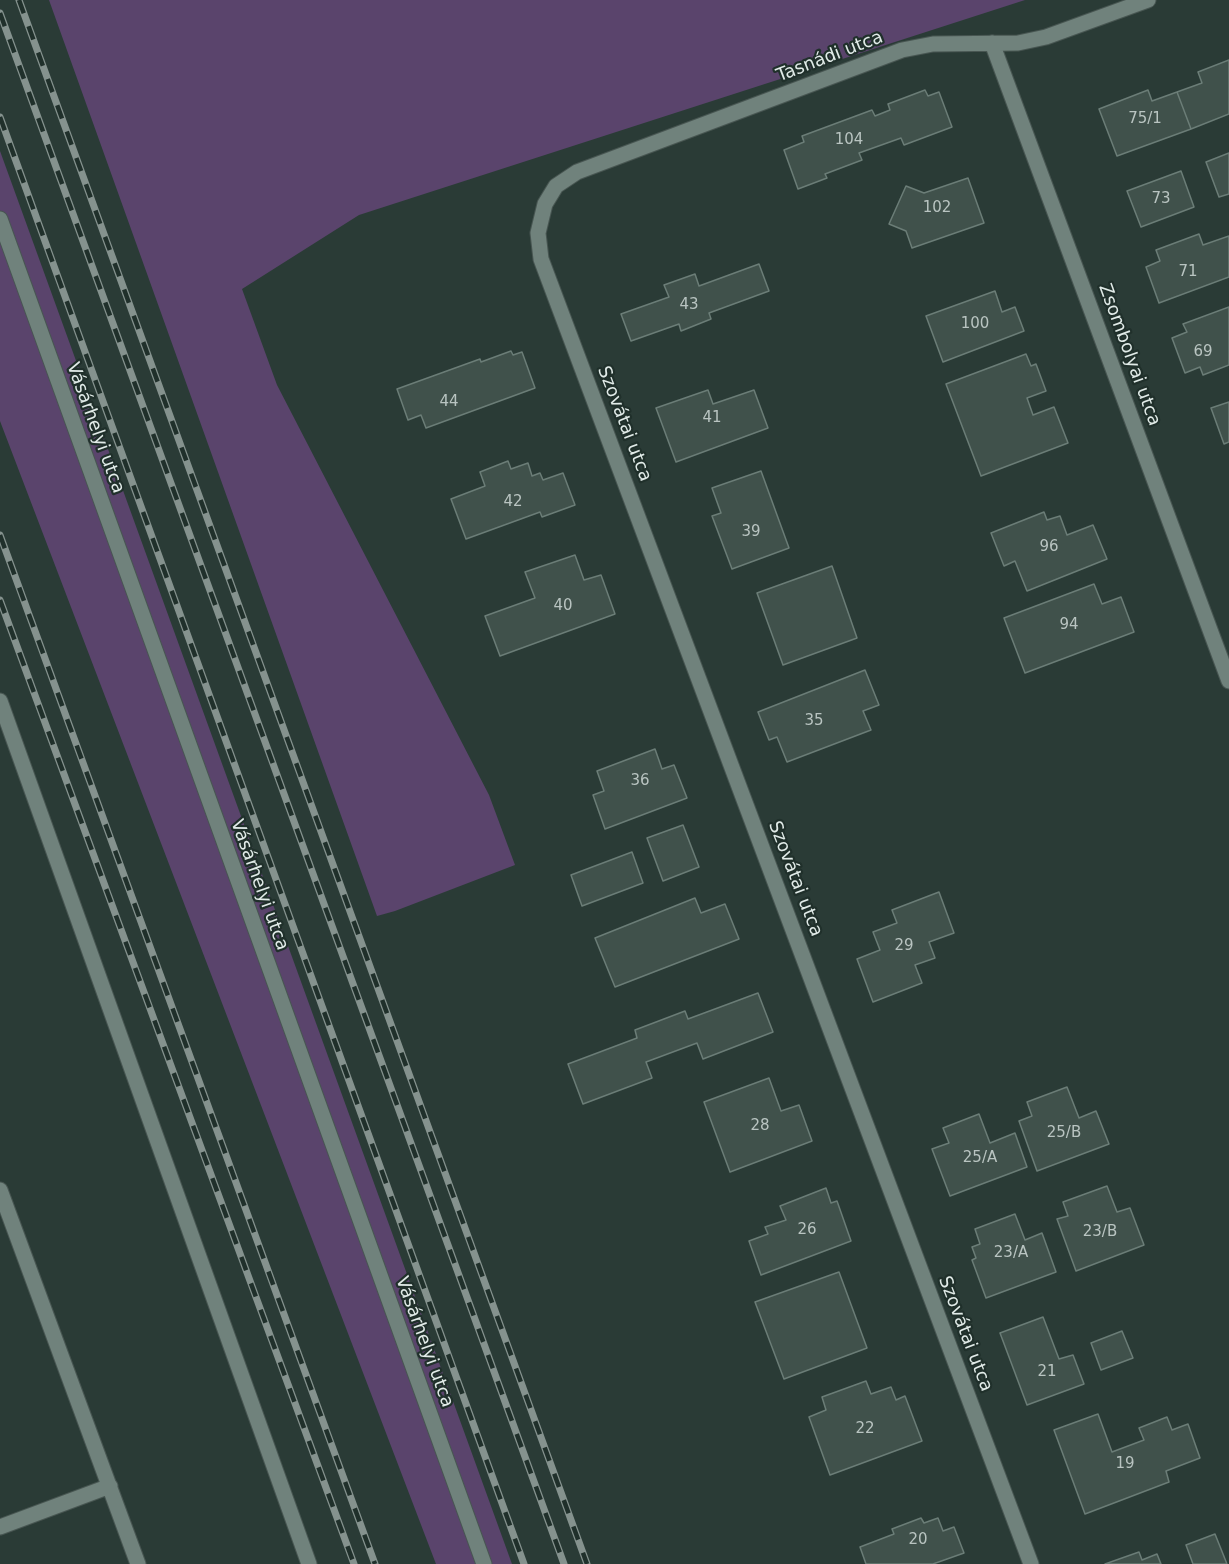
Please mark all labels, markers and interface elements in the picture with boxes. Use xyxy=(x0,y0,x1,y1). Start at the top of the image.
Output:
street label: Tasnádi utca xyxy=(774,27,886,87)
house number: 75/1 xyxy=(1128,110,1162,128)
house number: 104 xyxy=(835,131,863,149)
house number: 73 xyxy=(1151,190,1171,208)
house number: 102 xyxy=(923,199,951,217)
house number: 71 xyxy=(1178,263,1198,281)
street label: Zsombolyai utca xyxy=(1093,281,1165,429)
house number: 43 xyxy=(679,296,699,314)
house number: 100 xyxy=(961,315,989,333)
house number: 69 xyxy=(1193,343,1213,361)
street label: Vásárhelyi utca xyxy=(61,360,129,496)
street label: Szovátai utca xyxy=(592,363,656,485)
house number: 44 xyxy=(439,393,459,411)
house number: 41 xyxy=(702,409,722,427)
house number: 42 xyxy=(503,493,523,511)
house number: 39 xyxy=(741,523,761,541)
house number: 96 xyxy=(1039,538,1059,556)
house number: 40 xyxy=(553,597,573,615)
house number: 94 xyxy=(1059,616,1079,634)
house number: 35 xyxy=(804,712,824,730)
house number: 36 xyxy=(630,772,650,790)
street label: Vásárhelyi utca xyxy=(225,817,293,953)
street label: Szovátai utca xyxy=(763,818,827,940)
house number: 29 xyxy=(894,937,914,955)
house number: 28 xyxy=(750,1117,770,1135)
house number: 25/B xyxy=(1047,1124,1081,1142)
house number: 25/A xyxy=(963,1149,997,1167)
house number: 26 xyxy=(797,1221,817,1239)
house number: 23/B xyxy=(1083,1223,1117,1241)
house number: 23/A xyxy=(994,1244,1028,1262)
street label: Szovátai utca xyxy=(933,1273,997,1395)
street label: Vásárhelyi utca xyxy=(390,1274,458,1410)
house number: 21 xyxy=(1037,1363,1057,1381)
house number: 22 xyxy=(855,1420,875,1438)
house number: 19 xyxy=(1115,1455,1135,1473)
house number: 20 xyxy=(908,1531,928,1549)

